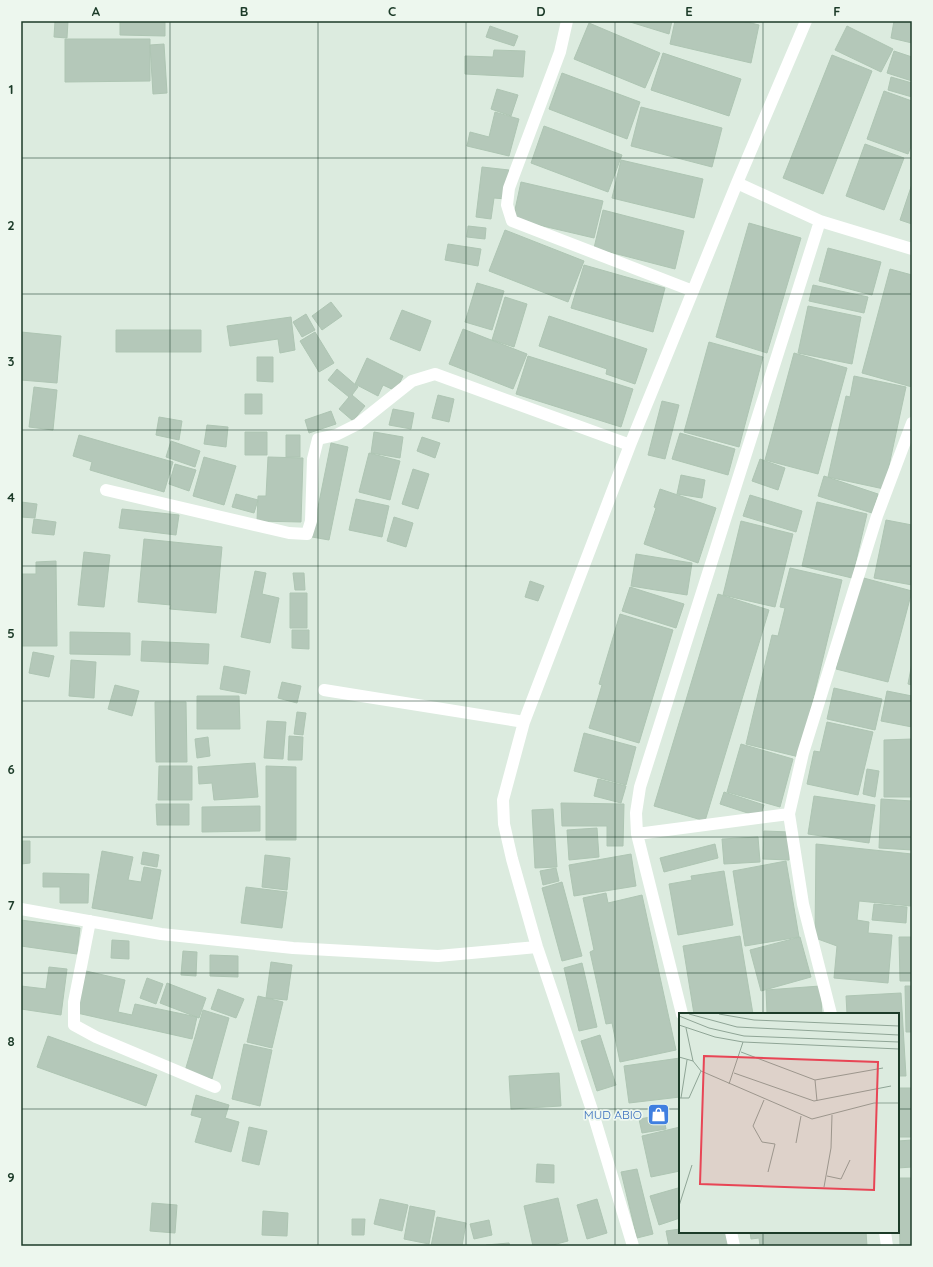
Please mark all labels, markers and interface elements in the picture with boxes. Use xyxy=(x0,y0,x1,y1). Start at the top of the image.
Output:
text: A xyxy=(92,3,101,19)
text: B xyxy=(240,3,248,19)
text: C xyxy=(388,3,396,19)
text: D xyxy=(536,3,546,19)
text: E xyxy=(685,3,693,19)
text: F xyxy=(833,3,841,19)
text: 1 xyxy=(8,81,14,97)
text: 2 xyxy=(7,217,15,233)
text: 3 xyxy=(8,353,15,369)
text: 4 xyxy=(7,489,15,505)
text: 5 xyxy=(7,625,15,641)
text: 6 xyxy=(7,761,15,777)
text: 7 xyxy=(7,897,15,913)
inset map xyxy=(679,1013,899,1233)
text: 8 xyxy=(7,1033,15,1049)
shop icon: MUD ABIO xyxy=(645,1101,671,1127)
place label: MUD ABIO xyxy=(584,1107,642,1122)
text: 9 xyxy=(7,1169,15,1185)

